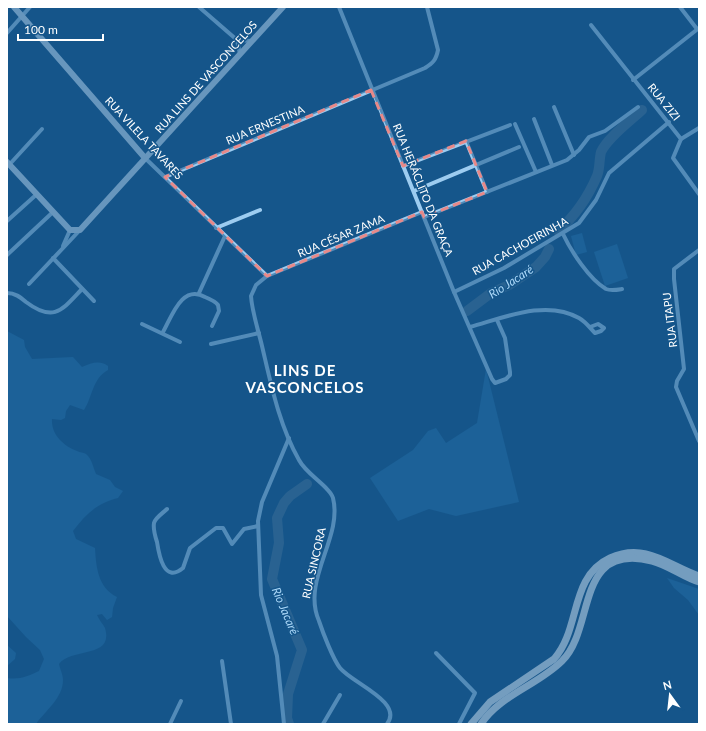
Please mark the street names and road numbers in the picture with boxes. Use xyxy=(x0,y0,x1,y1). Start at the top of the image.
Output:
street label: RUA LINS DE VASCONCELOS xyxy=(152,18,259,135)
street label: RUA ZIZI xyxy=(645,80,683,123)
street label: RUA VILELA TAVARES xyxy=(103,94,186,182)
street label: RUA ERNESTINA xyxy=(224,102,307,147)
street label: RUA HERÁCLITO DA GRAÇA xyxy=(391,121,456,259)
street label: RUA CÉSAR ZAMA xyxy=(295,211,387,260)
street label: RUA CACHOEIRINHA xyxy=(470,214,570,277)
street label: RUA ITAPU xyxy=(660,292,679,348)
street label: RUA SINCORA xyxy=(299,526,328,600)

